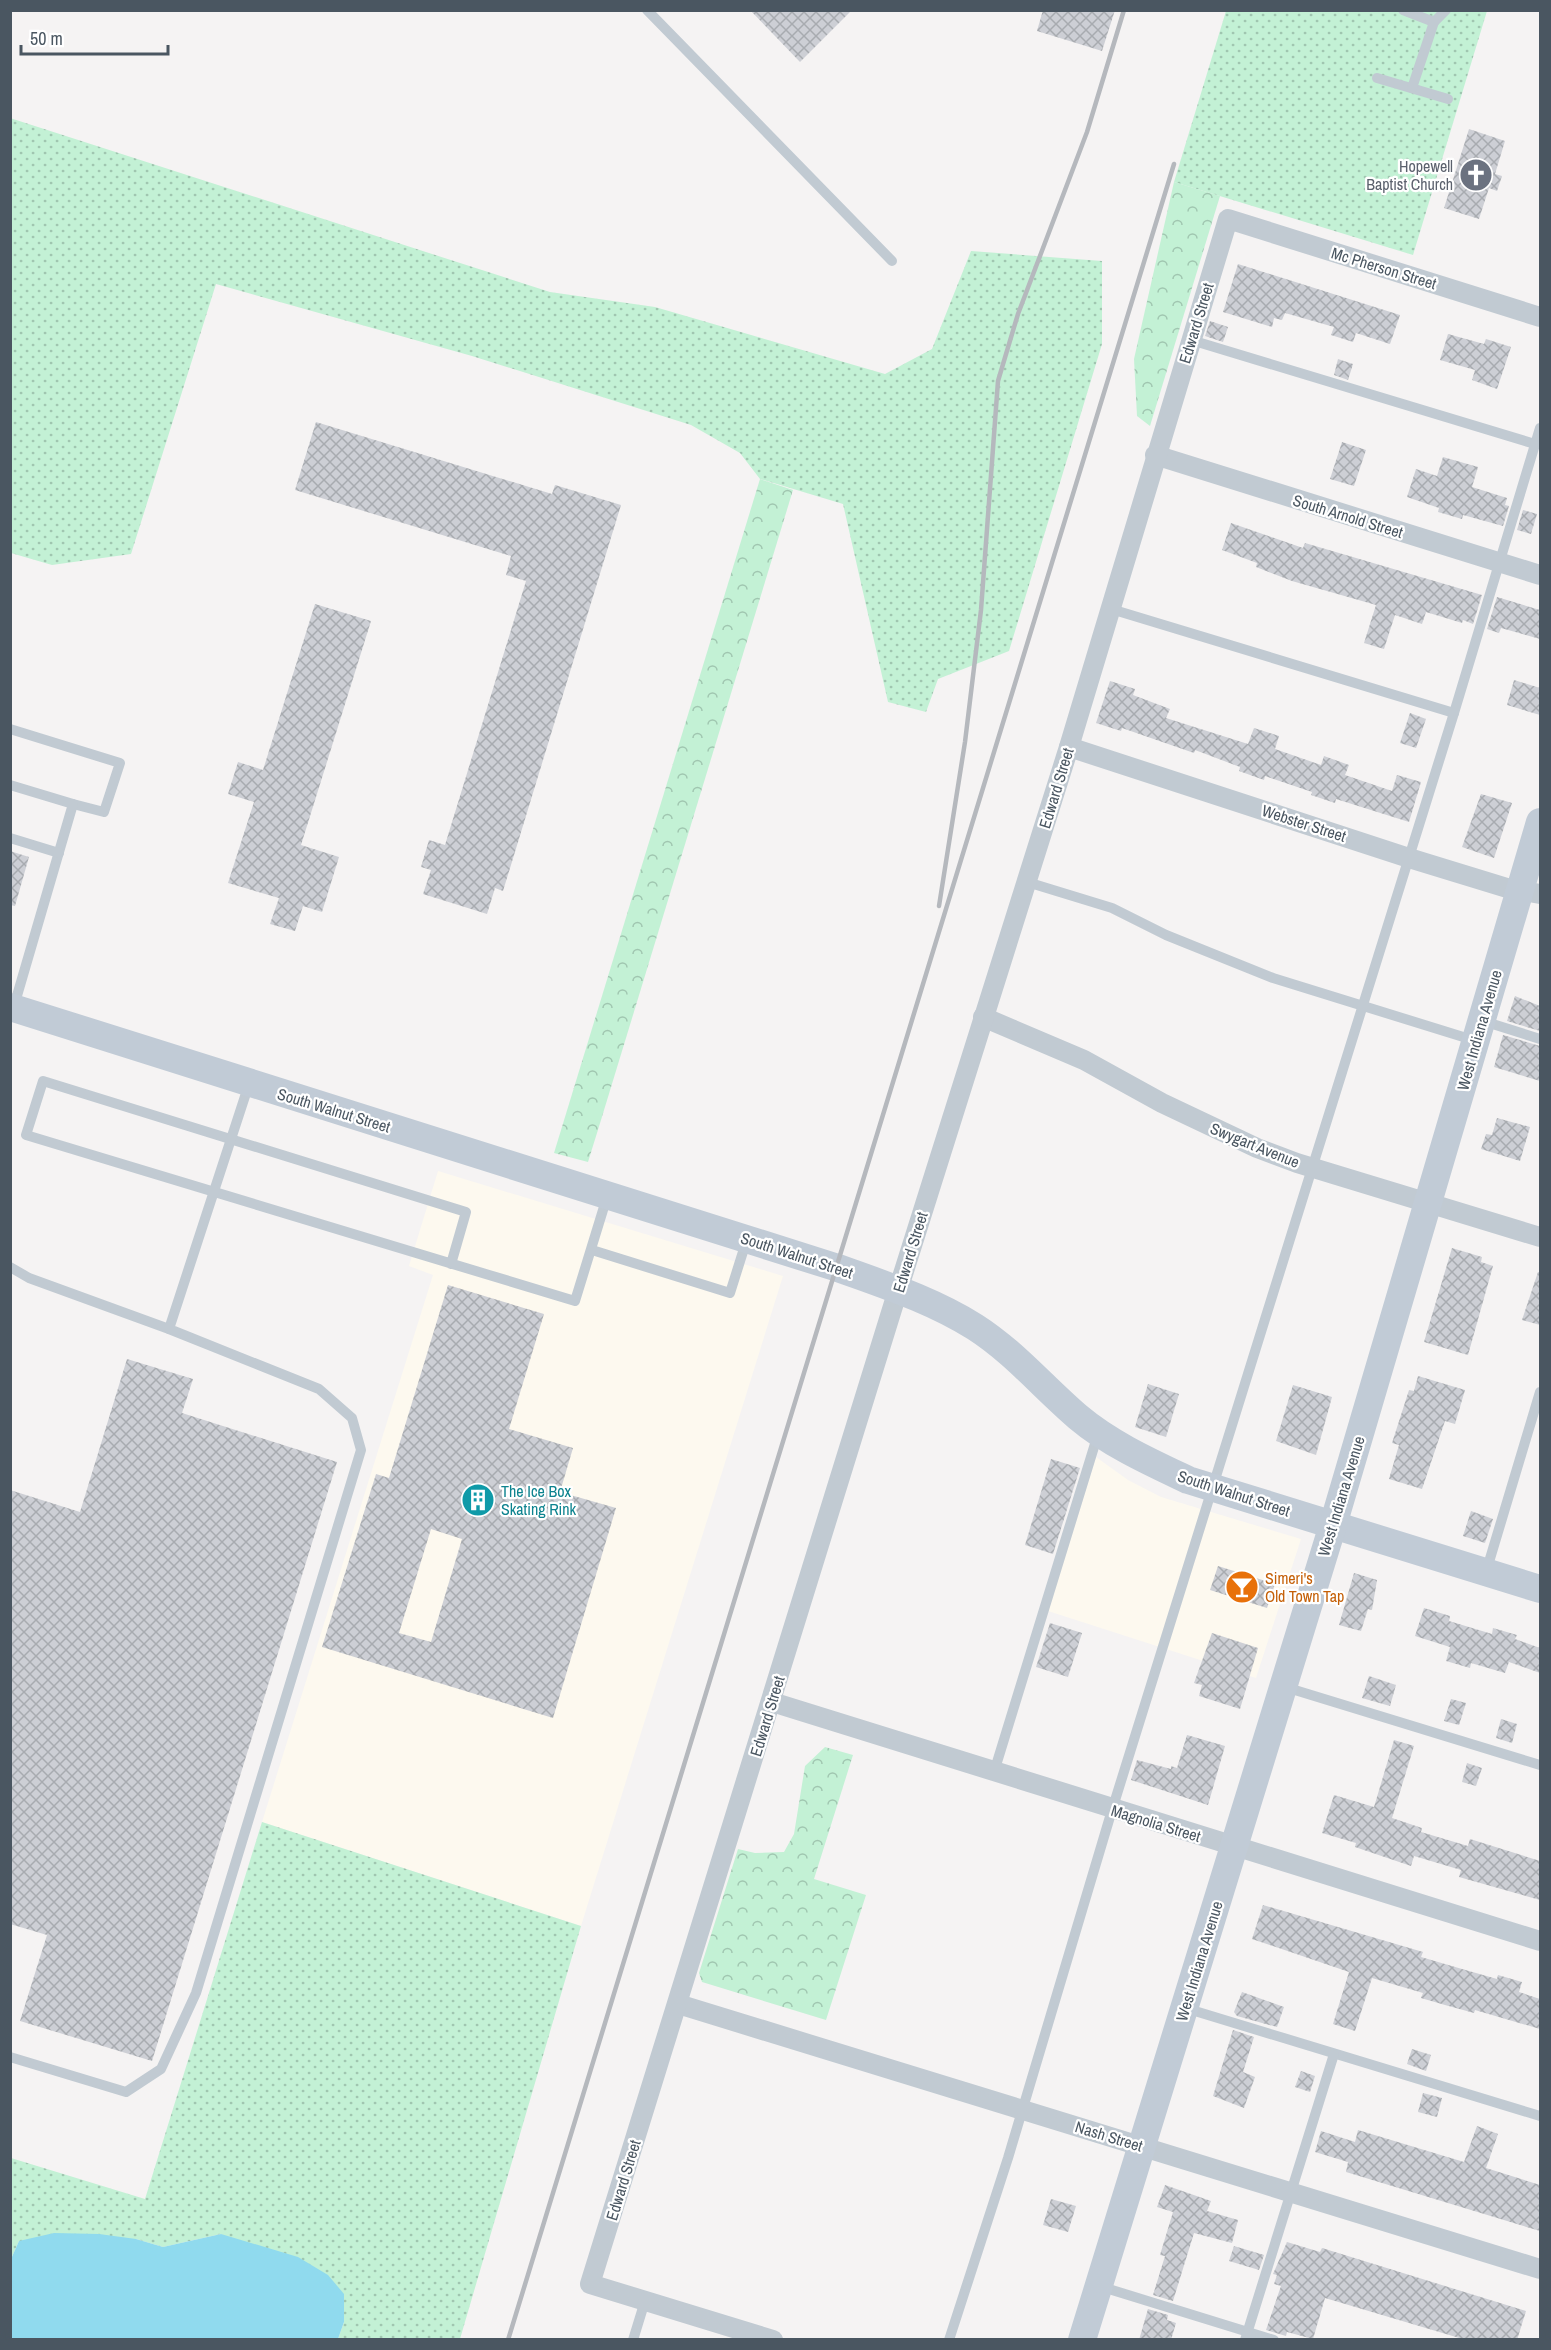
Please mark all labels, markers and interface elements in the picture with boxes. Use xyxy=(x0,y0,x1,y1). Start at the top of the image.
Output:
scale bar xyxy=(21,18,168,56)
text: 50 m xyxy=(30,26,63,51)
place label: Hopewell Baptist Church xyxy=(1366,155,1453,195)
church icon: Hopewell Baptist Church xyxy=(1458,157,1494,193)
street label: Mc Pherson Street xyxy=(1329,242,1439,295)
street label: Edward Street xyxy=(1173,280,1219,366)
street label: South Arnold Street xyxy=(1290,489,1406,543)
street label: Edward Street xyxy=(1033,745,1079,831)
street label: Webster Street xyxy=(1259,799,1349,847)
street label: West Indiana Avenue xyxy=(1451,967,1507,1093)
street label: South Walnut Street xyxy=(275,1082,393,1138)
street label: Swygart Avenue xyxy=(1207,1117,1303,1173)
street label: Edward Street xyxy=(887,1209,933,1295)
street label: South Walnut Street xyxy=(738,1226,856,1284)
street label: West Indiana Avenue xyxy=(1312,1433,1370,1559)
street label: South Walnut Street xyxy=(1175,1464,1293,1522)
place label: The Ice Box Skating Rink xyxy=(501,1480,577,1520)
building icon: The Ice Box Skating Rink xyxy=(460,1482,496,1518)
place label: Simeri's Old Town Tap xyxy=(1265,1567,1344,1607)
bar icon: Simeri's Old Town Tap xyxy=(1224,1569,1260,1605)
street label: Edward Street xyxy=(744,1673,790,1759)
street label: Magnolia Street xyxy=(1108,1799,1204,1847)
street label: West Indiana Avenue xyxy=(1170,1898,1228,2024)
street label: Nash Street xyxy=(1073,2115,1146,2157)
street label: Edward Street xyxy=(600,2137,646,2223)

